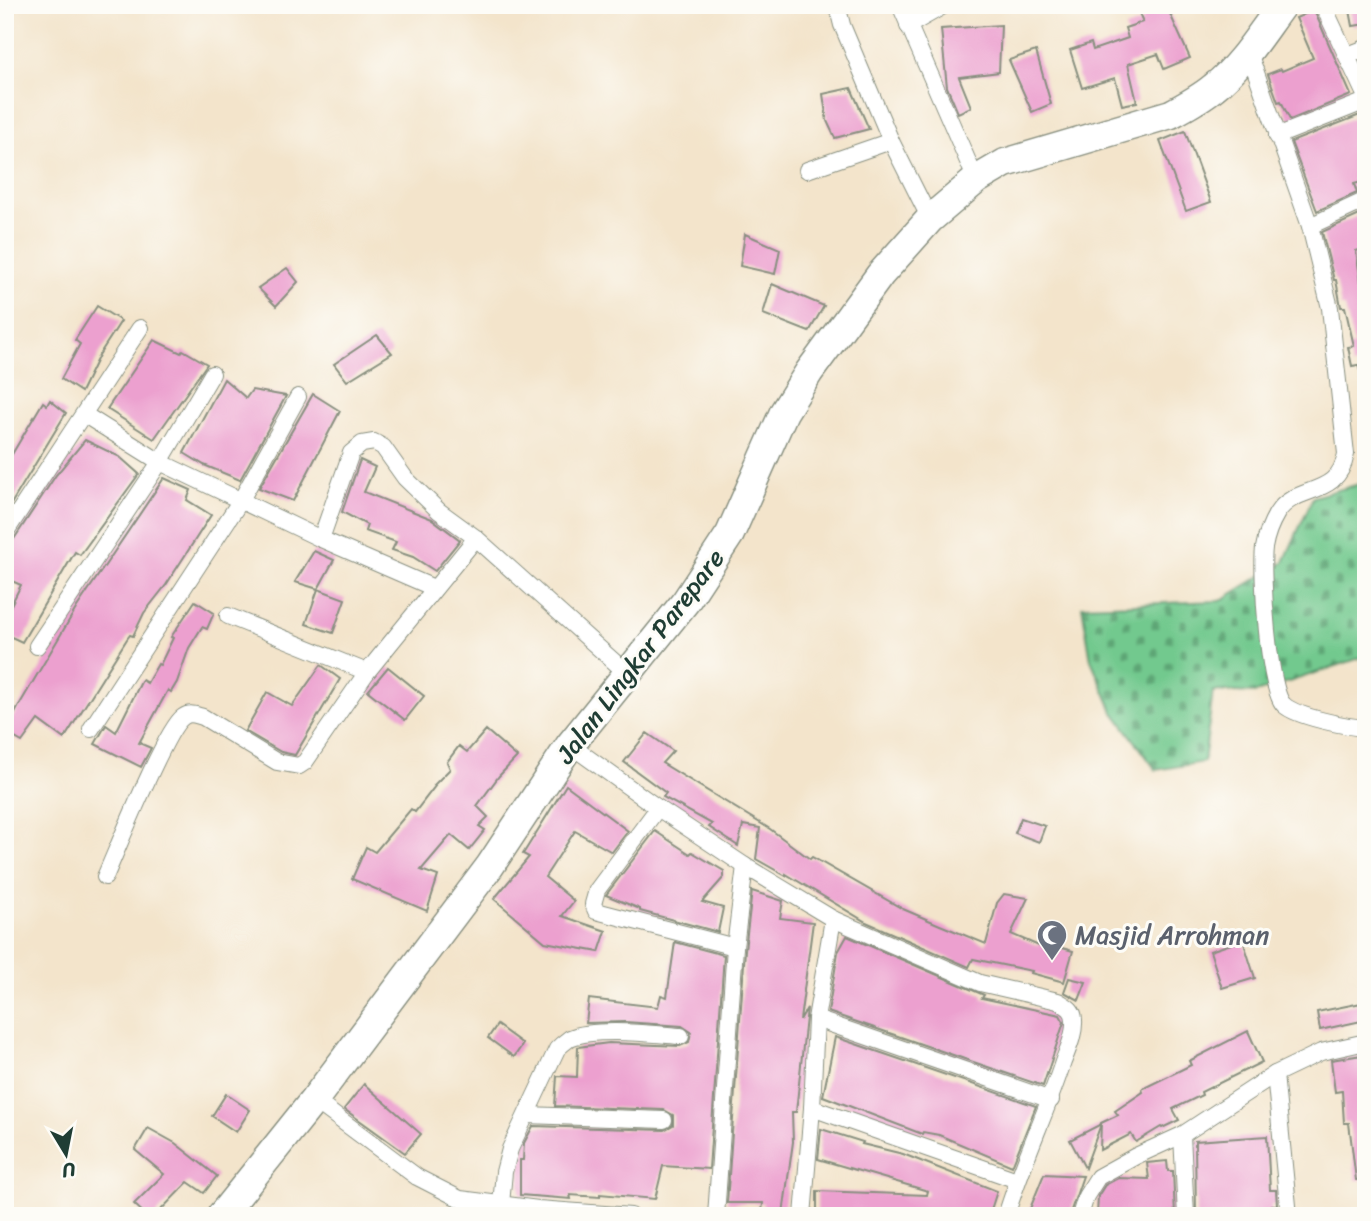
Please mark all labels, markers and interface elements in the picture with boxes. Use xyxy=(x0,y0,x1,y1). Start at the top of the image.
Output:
street label: Jalan Lingkar Parepare xyxy=(543,538,737,774)
place label: Masjid Arrohman xyxy=(1075,912,1269,958)
mosque icon: Masjid Arrohman xyxy=(1035,918,1069,962)
north arrow xyxy=(32,1120,102,1190)
text: U xyxy=(58,1153,78,1188)

